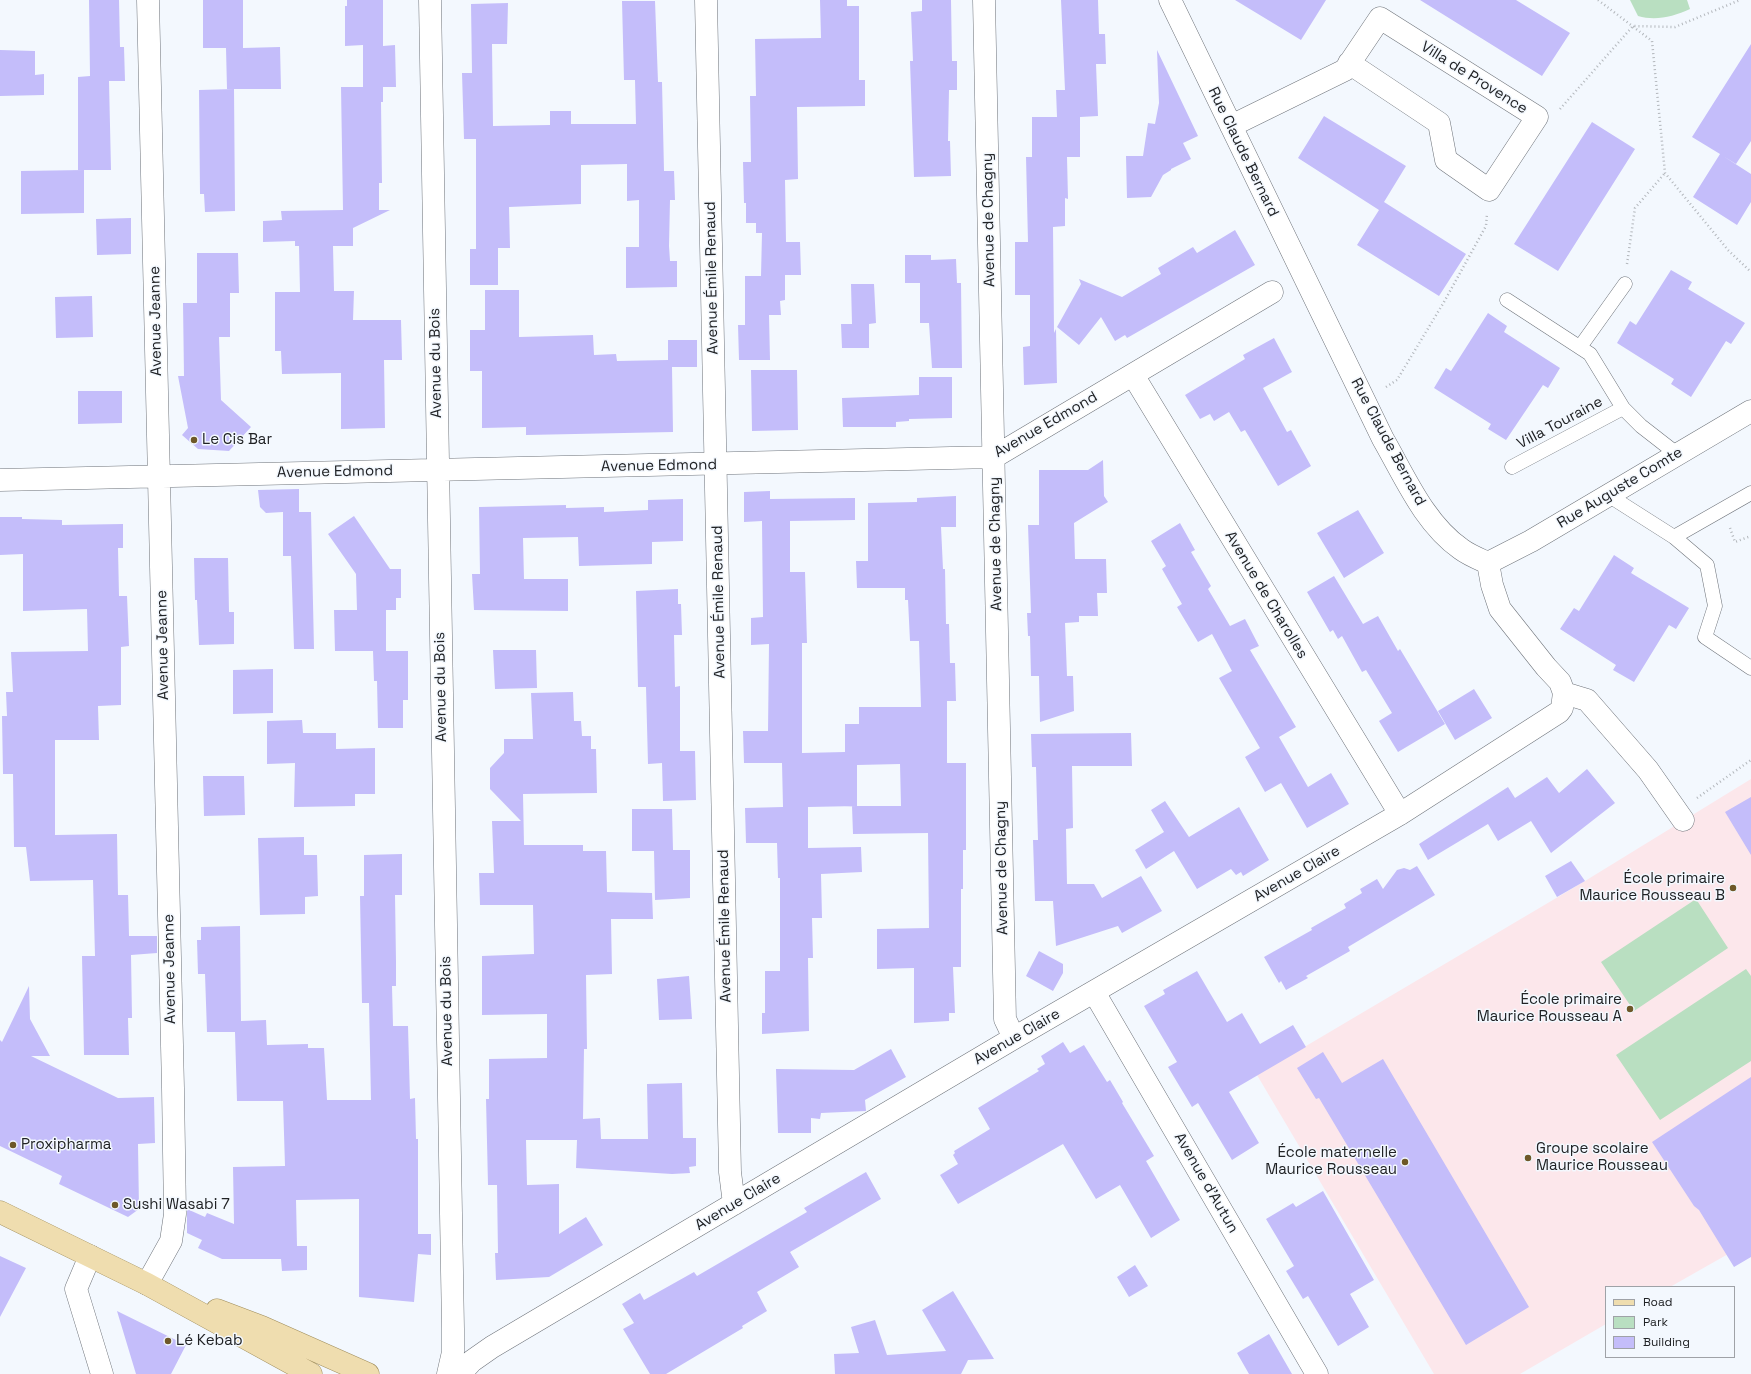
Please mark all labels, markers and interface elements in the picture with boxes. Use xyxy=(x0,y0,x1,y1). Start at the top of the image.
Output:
street label: Villa de Provence xyxy=(1417,38,1531,118)
street label: Rue Claude Bernard xyxy=(1204,84,1282,220)
street label: Avenue de Chagny xyxy=(979,153,999,287)
street label: Avenue Émile Renaud xyxy=(702,201,722,355)
street label: Avenue Jeanne xyxy=(146,266,166,376)
street label: Avenue du Bois xyxy=(426,308,446,418)
street label: Rue Claude Bernard xyxy=(1347,375,1429,509)
street label: Avenue Edmond xyxy=(991,388,1101,462)
street label: Villa Touraine xyxy=(1514,393,1606,453)
place label: Le Cis Bar xyxy=(202,431,272,449)
marker: Le Cis Bar xyxy=(189,435,199,445)
street label: Rue Auguste Comte xyxy=(1554,443,1686,533)
street label: Avenue Edmond xyxy=(601,456,717,476)
street label: Avenue Edmond xyxy=(277,462,393,482)
street label: Avenue de Chagny xyxy=(986,477,1006,611)
street label: Avenue Émile Renaud xyxy=(709,525,729,679)
street label: Avenue de Charolles xyxy=(1221,528,1311,662)
street label: Avenue Jeanne xyxy=(153,590,173,700)
street label: Avenue du Bois xyxy=(431,632,451,742)
street label: Avenue de Chagny xyxy=(992,801,1012,935)
street label: Avenue Claire xyxy=(1251,842,1343,906)
street label: Avenue Émile Renaud xyxy=(715,849,735,1003)
place label: École primaire Maurice Rousseau B xyxy=(1579,870,1725,905)
marker: École primaire Maurice Rousseau B xyxy=(1728,883,1738,893)
street label: Avenue Jeanne xyxy=(160,914,180,1024)
street label: Avenue du Bois xyxy=(437,956,457,1066)
place label: École primaire Maurice Rousseau A xyxy=(1477,991,1622,1026)
marker: École primaire Maurice Rousseau A xyxy=(1625,1004,1635,1014)
street label: Avenue Claire xyxy=(971,1005,1063,1069)
street label: Avenue d'Autun xyxy=(1170,1130,1242,1236)
place label: Proxipharma xyxy=(21,1136,111,1154)
marker: Proxipharma xyxy=(8,1140,18,1150)
place label: Groupe scolaire Maurice Rousseau xyxy=(1536,1140,1668,1175)
place label: École maternelle Maurice Rousseau xyxy=(1265,1144,1397,1179)
marker: Groupe scolaire Maurice Rousseau xyxy=(1523,1153,1533,1163)
marker: École maternelle Maurice Rousseau xyxy=(1400,1157,1410,1167)
street label: Avenue Claire xyxy=(692,1169,784,1235)
place label: Sushi Wasabi 7 xyxy=(123,1196,230,1214)
marker: Sushi Wasabi 7 xyxy=(110,1200,120,1210)
legend xyxy=(1605,1286,1735,1358)
text: Road xyxy=(1643,1294,1672,1310)
text: Park xyxy=(1643,1314,1668,1330)
place label: Lé Kebab xyxy=(176,1332,243,1350)
text: Building xyxy=(1643,1334,1690,1350)
marker: Lé Kebab xyxy=(163,1336,173,1346)

